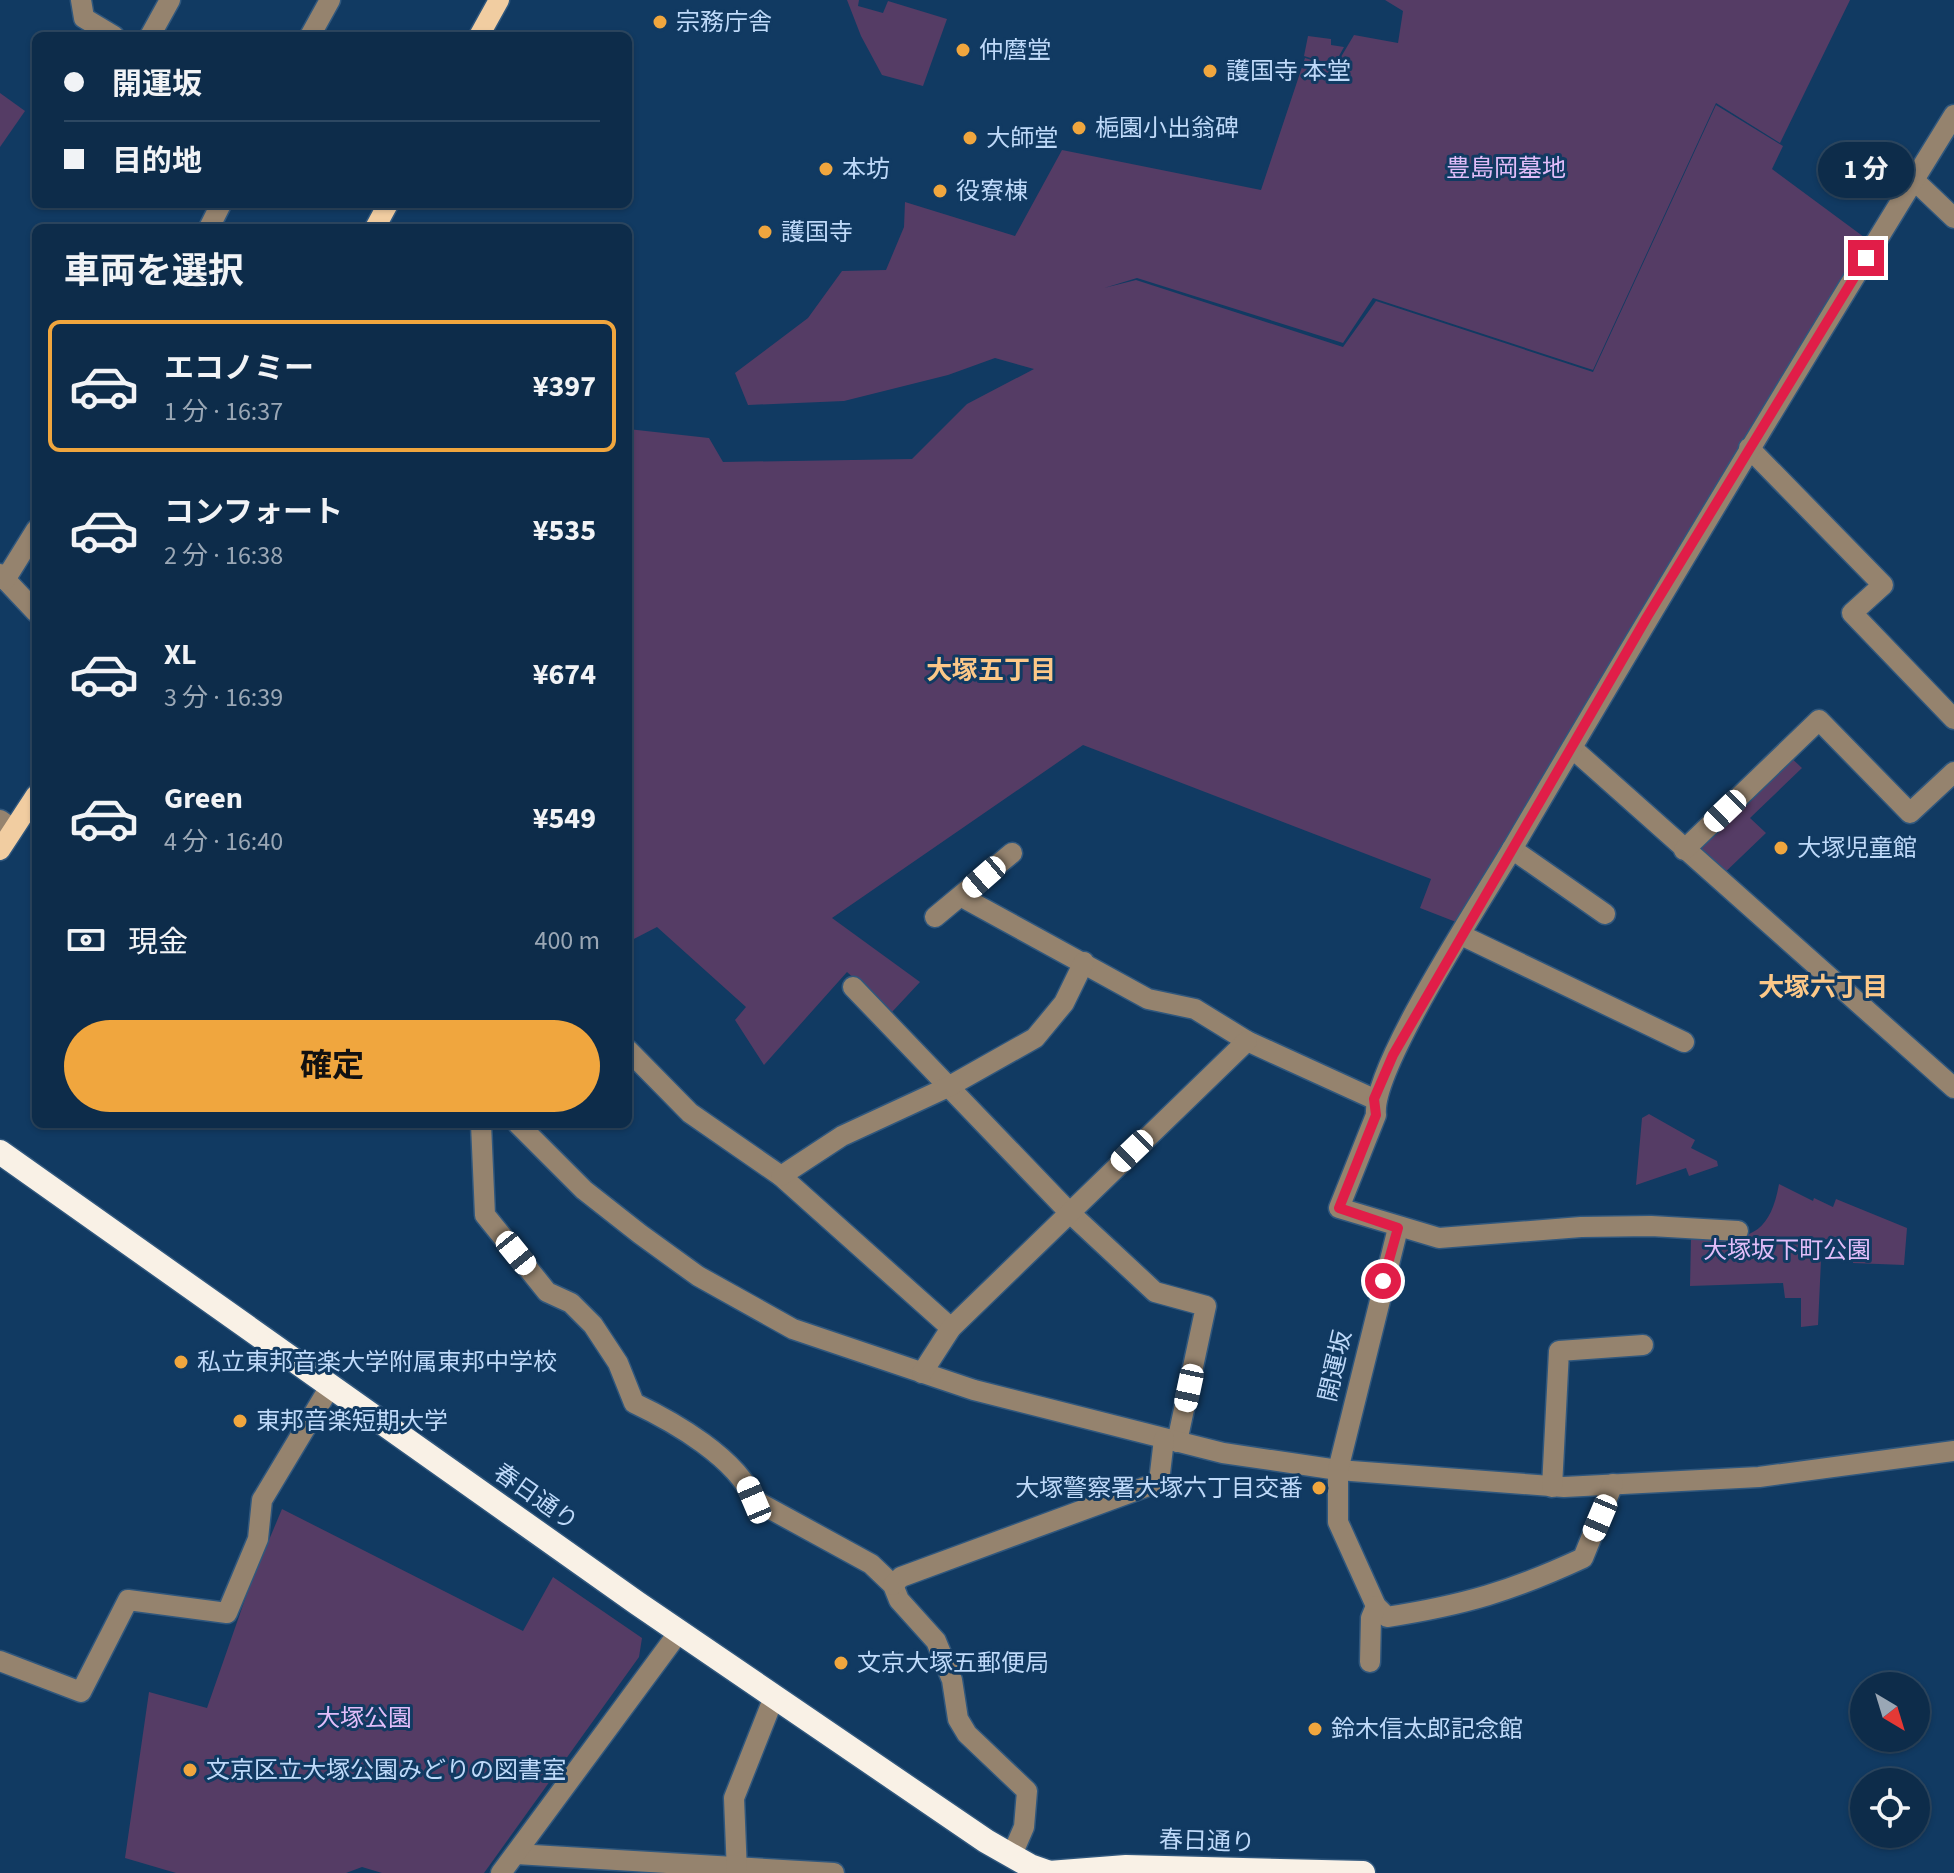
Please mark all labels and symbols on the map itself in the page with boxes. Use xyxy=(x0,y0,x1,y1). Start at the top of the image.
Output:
place label: 宗務庁舎 xyxy=(676,5,772,40)
marker: 宗務庁舎 xyxy=(651,13,669,31)
place label: 仲麿堂 xyxy=(979,33,1051,68)
marker: 仲麿堂 xyxy=(954,41,972,59)
place label: 護国寺 本堂 xyxy=(1226,54,1351,89)
marker: 護国寺 本堂 xyxy=(1201,62,1219,80)
place label: 梔園小出翁碑 xyxy=(1095,111,1239,146)
marker: 梔園小出翁碑 xyxy=(1070,119,1088,137)
place label: 大師堂 xyxy=(986,121,1058,156)
marker: 大師堂 xyxy=(961,129,979,147)
callout: 1 分 xyxy=(1818,142,1914,198)
park label: 豊島岡墓地 xyxy=(1446,151,1566,186)
place label: 本坊 xyxy=(842,152,890,187)
marker: 本坊 xyxy=(817,160,835,178)
place label: 役寮棟 xyxy=(956,174,1028,209)
marker: 役寮棟 xyxy=(931,182,949,200)
place label: 護国寺 xyxy=(781,215,853,250)
marker: 護国寺 xyxy=(756,223,774,241)
route end xyxy=(1848,240,1884,276)
district label: 大塚五丁目 xyxy=(926,652,1056,689)
car xyxy=(1699,786,1751,836)
place label: 大塚児童館 xyxy=(1797,831,1917,866)
marker: 大塚児童館 xyxy=(1772,839,1790,857)
car xyxy=(958,852,1010,902)
district label: 大塚六丁目 xyxy=(1758,969,1888,1006)
car xyxy=(1106,1126,1158,1176)
car xyxy=(492,1227,540,1279)
park label: 大塚坂下町公園 xyxy=(1703,1233,1871,1268)
route start xyxy=(1365,1263,1401,1299)
street label: 開運坂 xyxy=(1310,1327,1361,1405)
place label: 私立東邦音楽大学附属東邦中学校 xyxy=(197,1345,557,1380)
marker: 私立東邦音楽大学附属東邦中学校 xyxy=(172,1353,190,1371)
car xyxy=(1172,1362,1206,1414)
place label: 東邦音楽短期大学 xyxy=(256,1404,448,1439)
marker: 東邦音楽短期大学 xyxy=(231,1412,249,1430)
street label: 春日通り xyxy=(486,1456,585,1539)
place label: 大塚警察署大塚六丁目交番 xyxy=(1015,1471,1303,1506)
car xyxy=(734,1473,774,1527)
marker: 大塚警察署大塚六丁目交番 xyxy=(1310,1479,1328,1497)
car xyxy=(1580,1491,1620,1545)
place label: 文京大塚五郵便局 xyxy=(857,1646,1049,1681)
marker: 文京大塚五郵便局 xyxy=(832,1654,850,1672)
north arrow xyxy=(1850,1672,1930,1752)
park label: 大塚公園 xyxy=(316,1701,412,1736)
place label: 鈴木信太郎記念館 xyxy=(1331,1712,1523,1747)
marker: 鈴木信太郎記念館 xyxy=(1306,1720,1324,1738)
place label: 文京区立大塚公園みどりの図書室 xyxy=(206,1753,566,1788)
marker: 文京区立大塚公園みどりの図書室 xyxy=(181,1761,199,1779)
street label: 春日通り xyxy=(1158,1822,1256,1861)

